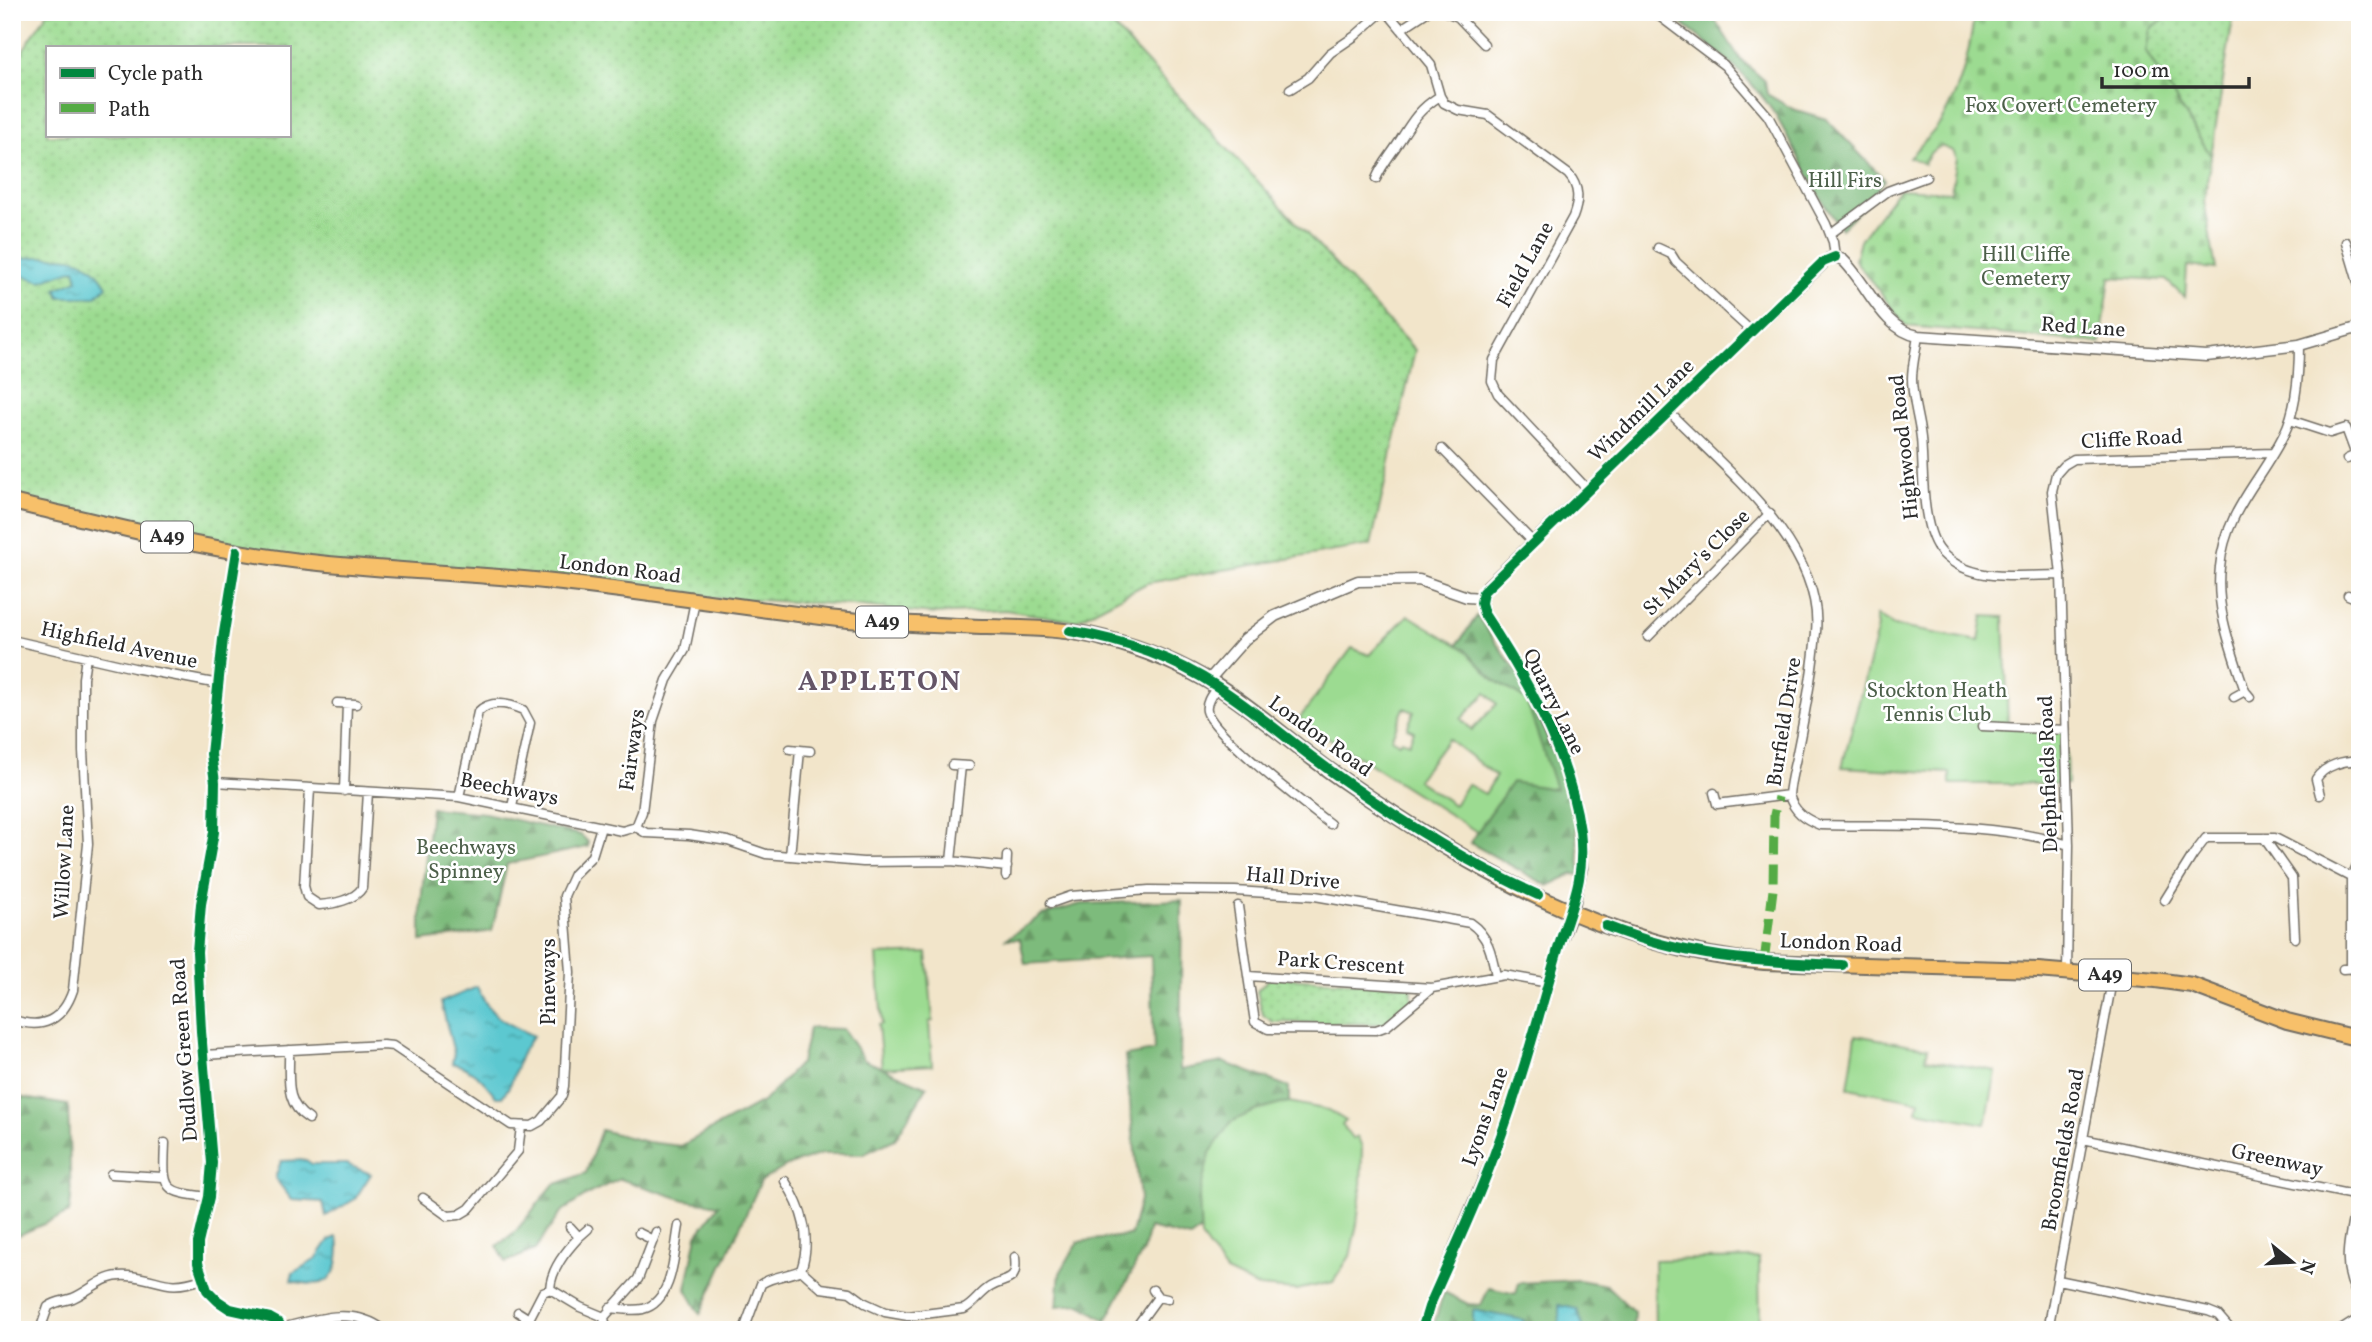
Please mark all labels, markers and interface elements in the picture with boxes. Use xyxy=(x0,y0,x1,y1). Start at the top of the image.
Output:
legend xyxy=(46,46,290,136)
scale bar xyxy=(2102,46,2250,90)
text: 100 m xyxy=(2113,57,2170,86)
text: Cycle path xyxy=(108,60,203,89)
park label: Fox Covert Cemetery xyxy=(1965,92,2158,121)
text: Path xyxy=(108,96,150,125)
park label: Hill Firs xyxy=(1808,167,1882,196)
street label: Field Lane xyxy=(1490,217,1562,313)
park label: Hill Cliffe Cemetery xyxy=(1981,241,2071,294)
street label: Red Lane xyxy=(2040,311,2126,345)
street label: Windmill Lane xyxy=(1582,353,1702,469)
street label: Highwood Road xyxy=(1883,373,1927,521)
street label: Cliffe Road xyxy=(2080,423,2184,457)
street label: St Mary's Close xyxy=(1637,503,1757,623)
road number: A49 xyxy=(141,522,193,552)
street label: London Road xyxy=(557,548,683,592)
road number: A49 xyxy=(856,607,908,638)
street label: Highfield Avenue xyxy=(38,615,200,677)
street label: Quarry Lane xyxy=(1515,644,1591,760)
street label: Burfield Drive xyxy=(1760,655,1810,789)
district label: APPLETON xyxy=(798,663,962,702)
park label: Stockton Heath Tennis Club xyxy=(1866,677,2008,730)
street label: London Road xyxy=(1262,689,1378,785)
street label: Delphfields Road xyxy=(2032,695,2066,853)
street label: Fairways xyxy=(613,707,653,793)
street label: Beechways xyxy=(457,766,561,814)
street label: Willow Lane xyxy=(48,804,82,920)
park label: Beechways Spinney xyxy=(416,834,516,887)
street label: Hall Drive xyxy=(1245,860,1341,898)
street label: London Road xyxy=(1779,927,1903,961)
street label: Pineways xyxy=(535,938,564,1026)
street label: Park Crescent xyxy=(1276,945,1406,983)
street label: Dudlow Green Road xyxy=(164,957,206,1143)
road number: A49 xyxy=(2079,959,2131,990)
street label: Lyons Lane xyxy=(1456,1064,1516,1170)
street label: Broomfields Road xyxy=(2035,1066,2093,1234)
street label: Greenway xyxy=(2228,1137,2326,1185)
north arrow xyxy=(2256,1226,2326,1296)
text: N xyxy=(2292,1256,2321,1277)

